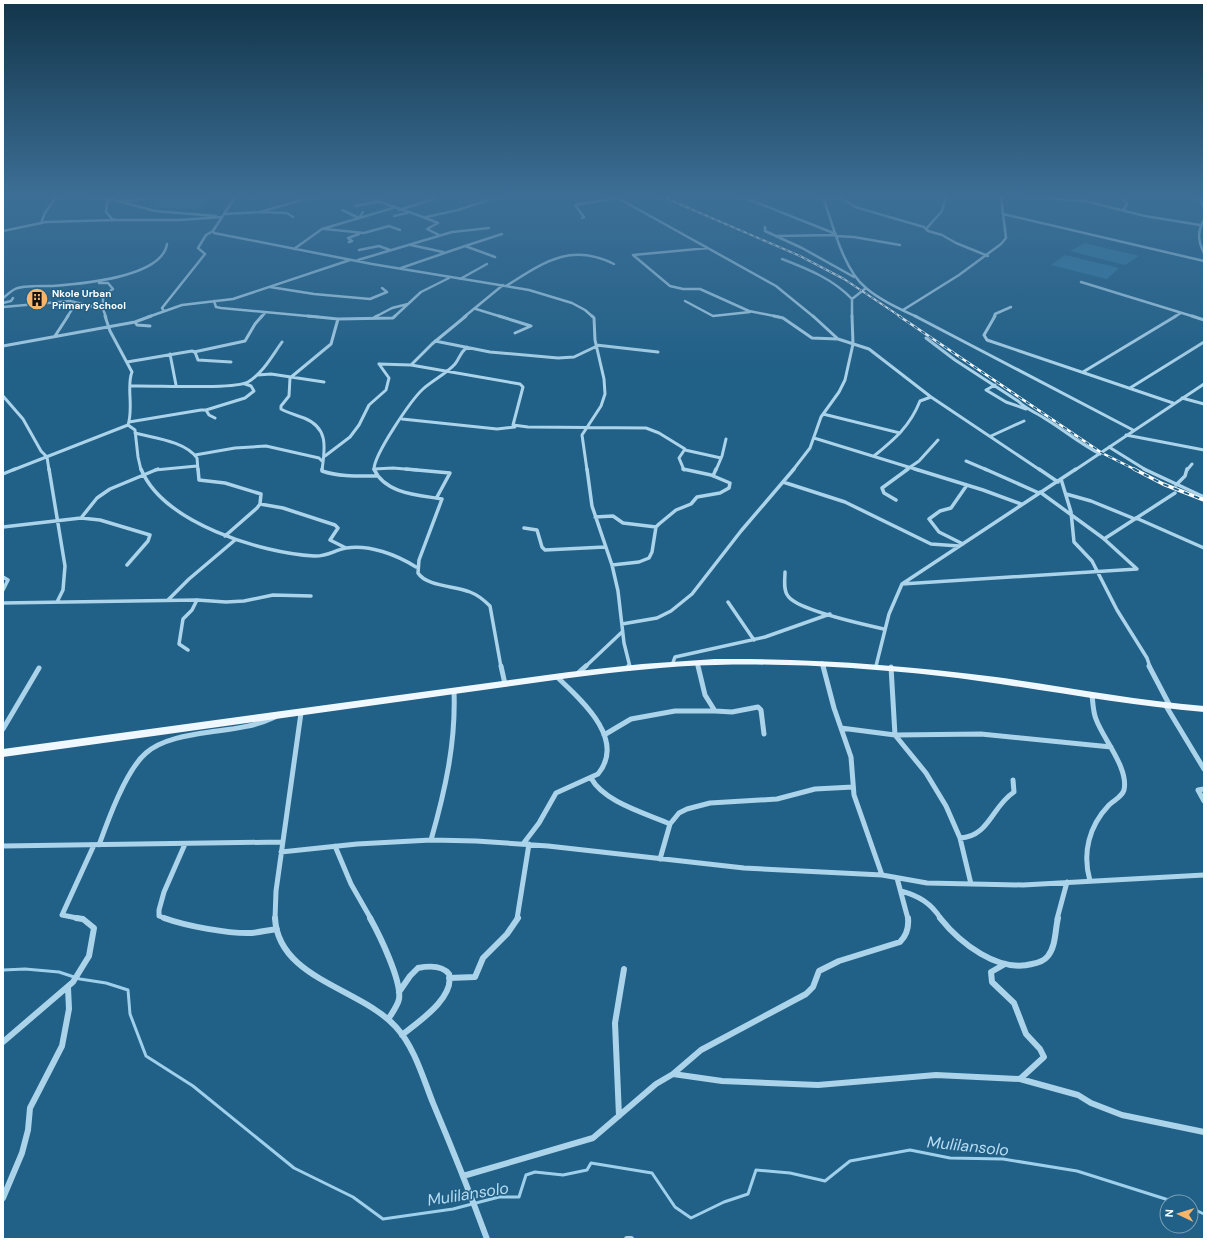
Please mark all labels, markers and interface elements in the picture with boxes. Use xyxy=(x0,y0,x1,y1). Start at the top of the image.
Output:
building icon: Nkole Urban Primary School xyxy=(24,286,50,312)
place label: Nkole Urban Primary School xyxy=(52,287,126,312)
water label: Mulilansolo xyxy=(926,1131,1010,1161)
water label: Mulilansolo xyxy=(426,1177,510,1211)
north arrow xyxy=(1159,1194,1199,1234)
text: N xyxy=(1162,1209,1176,1218)

